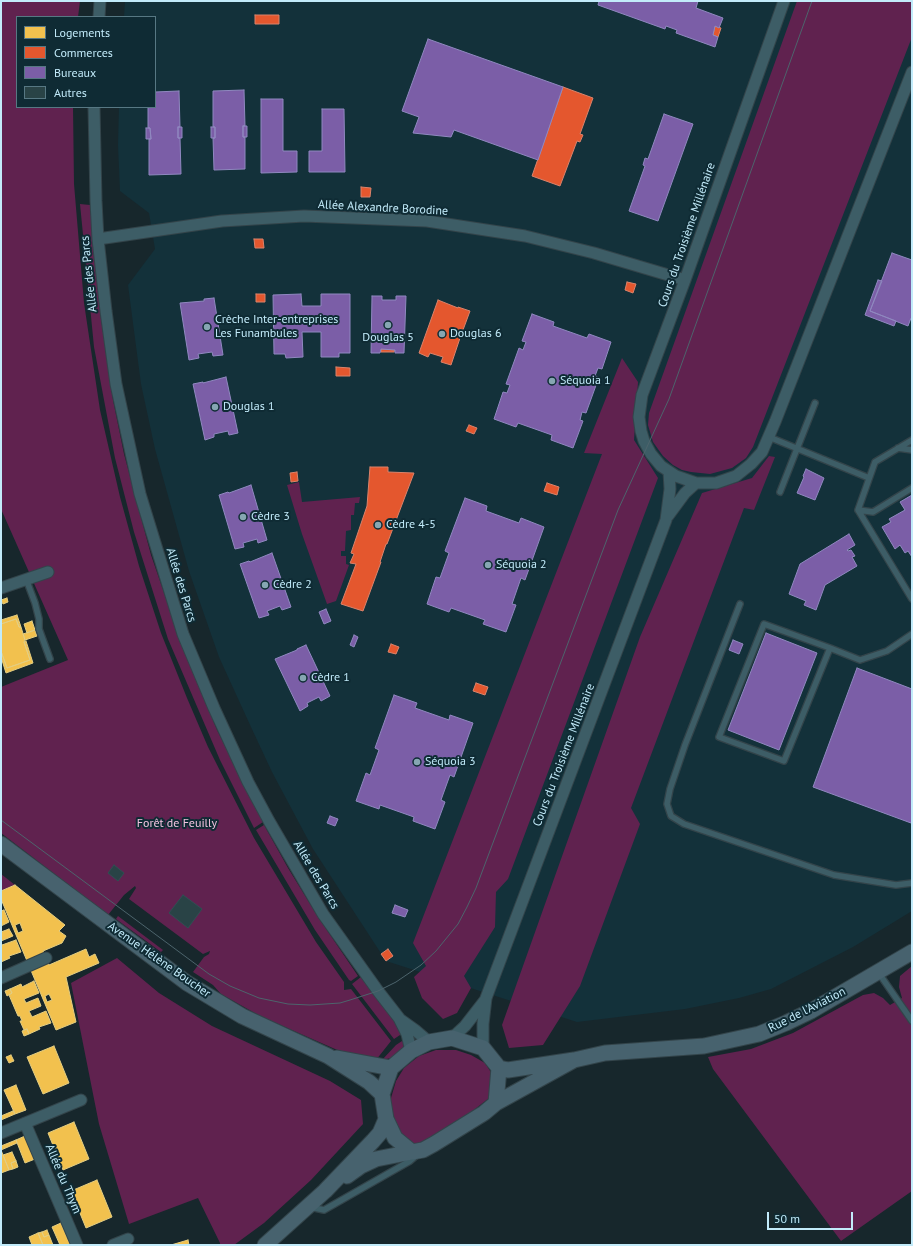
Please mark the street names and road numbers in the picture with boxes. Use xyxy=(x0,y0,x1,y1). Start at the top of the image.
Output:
street label: Cours du Troisième Millénaire xyxy=(655,161,719,309)
street label: Allée Alexandre Borodine xyxy=(317,197,449,219)
street label: Allée des Parcs xyxy=(78,235,100,313)
street label: Allée des Parcs xyxy=(163,546,199,624)
street label: Cours du Troisième Millénaire xyxy=(530,681,598,829)
street label: Allée des Parcs xyxy=(290,838,342,912)
street label: Avenue Hélène Boucher xyxy=(105,919,213,1001)
street label: Rue de l'Aviation xyxy=(766,984,848,1036)
street label: Allée du Thym xyxy=(42,1142,84,1216)

